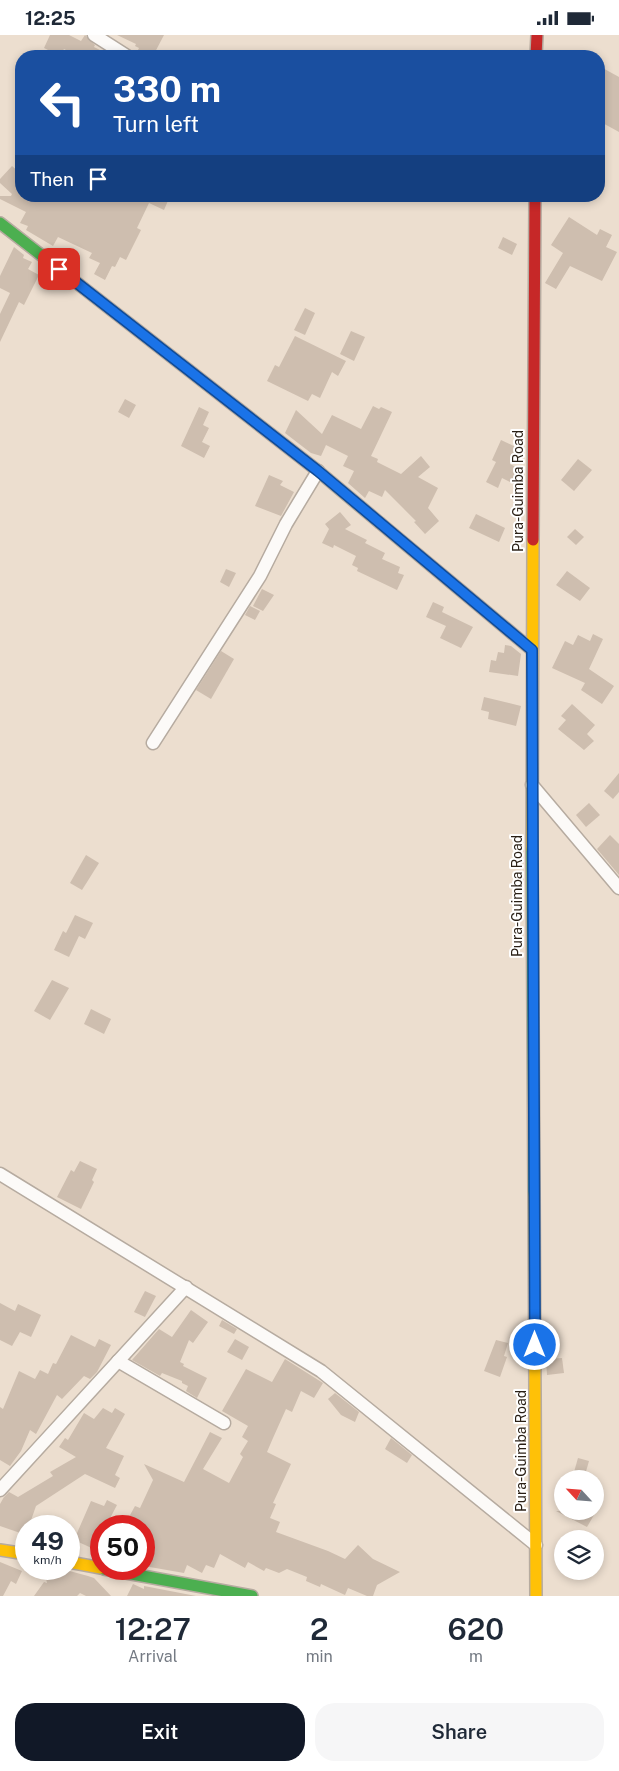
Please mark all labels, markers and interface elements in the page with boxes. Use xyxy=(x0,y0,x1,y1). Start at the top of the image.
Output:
text: 12:25 xyxy=(25,7,76,29)
text: 330 m xyxy=(113,69,221,110)
icon: left xyxy=(30,70,95,135)
text: Turn left xyxy=(113,111,199,137)
icon: arrive xyxy=(84,165,112,193)
text: Then xyxy=(30,168,74,190)
pin xyxy=(38,248,80,290)
icon: arrive xyxy=(45,255,73,283)
street label: Pura-Guimba Road xyxy=(510,430,526,552)
street label: Pura-Guimba Road xyxy=(509,835,525,957)
position arrow xyxy=(508,1318,560,1370)
street label: Pura-Guimba Road xyxy=(513,1390,529,1512)
north arrow xyxy=(554,1470,604,1520)
map controls xyxy=(554,1470,604,1580)
speed limit sign: 50 xyxy=(90,1515,155,1580)
text: 49 xyxy=(31,1526,64,1556)
button: layers xyxy=(554,1530,604,1580)
text: km/h xyxy=(33,1553,62,1567)
text: 12:27 xyxy=(115,1611,191,1647)
text: 2 xyxy=(310,1611,328,1647)
text: 620 xyxy=(448,1611,504,1647)
text: Arrival xyxy=(128,1647,178,1666)
text: min xyxy=(306,1647,333,1666)
text: m xyxy=(469,1647,483,1666)
button: Exit xyxy=(15,1703,305,1761)
button: Share xyxy=(315,1703,604,1761)

